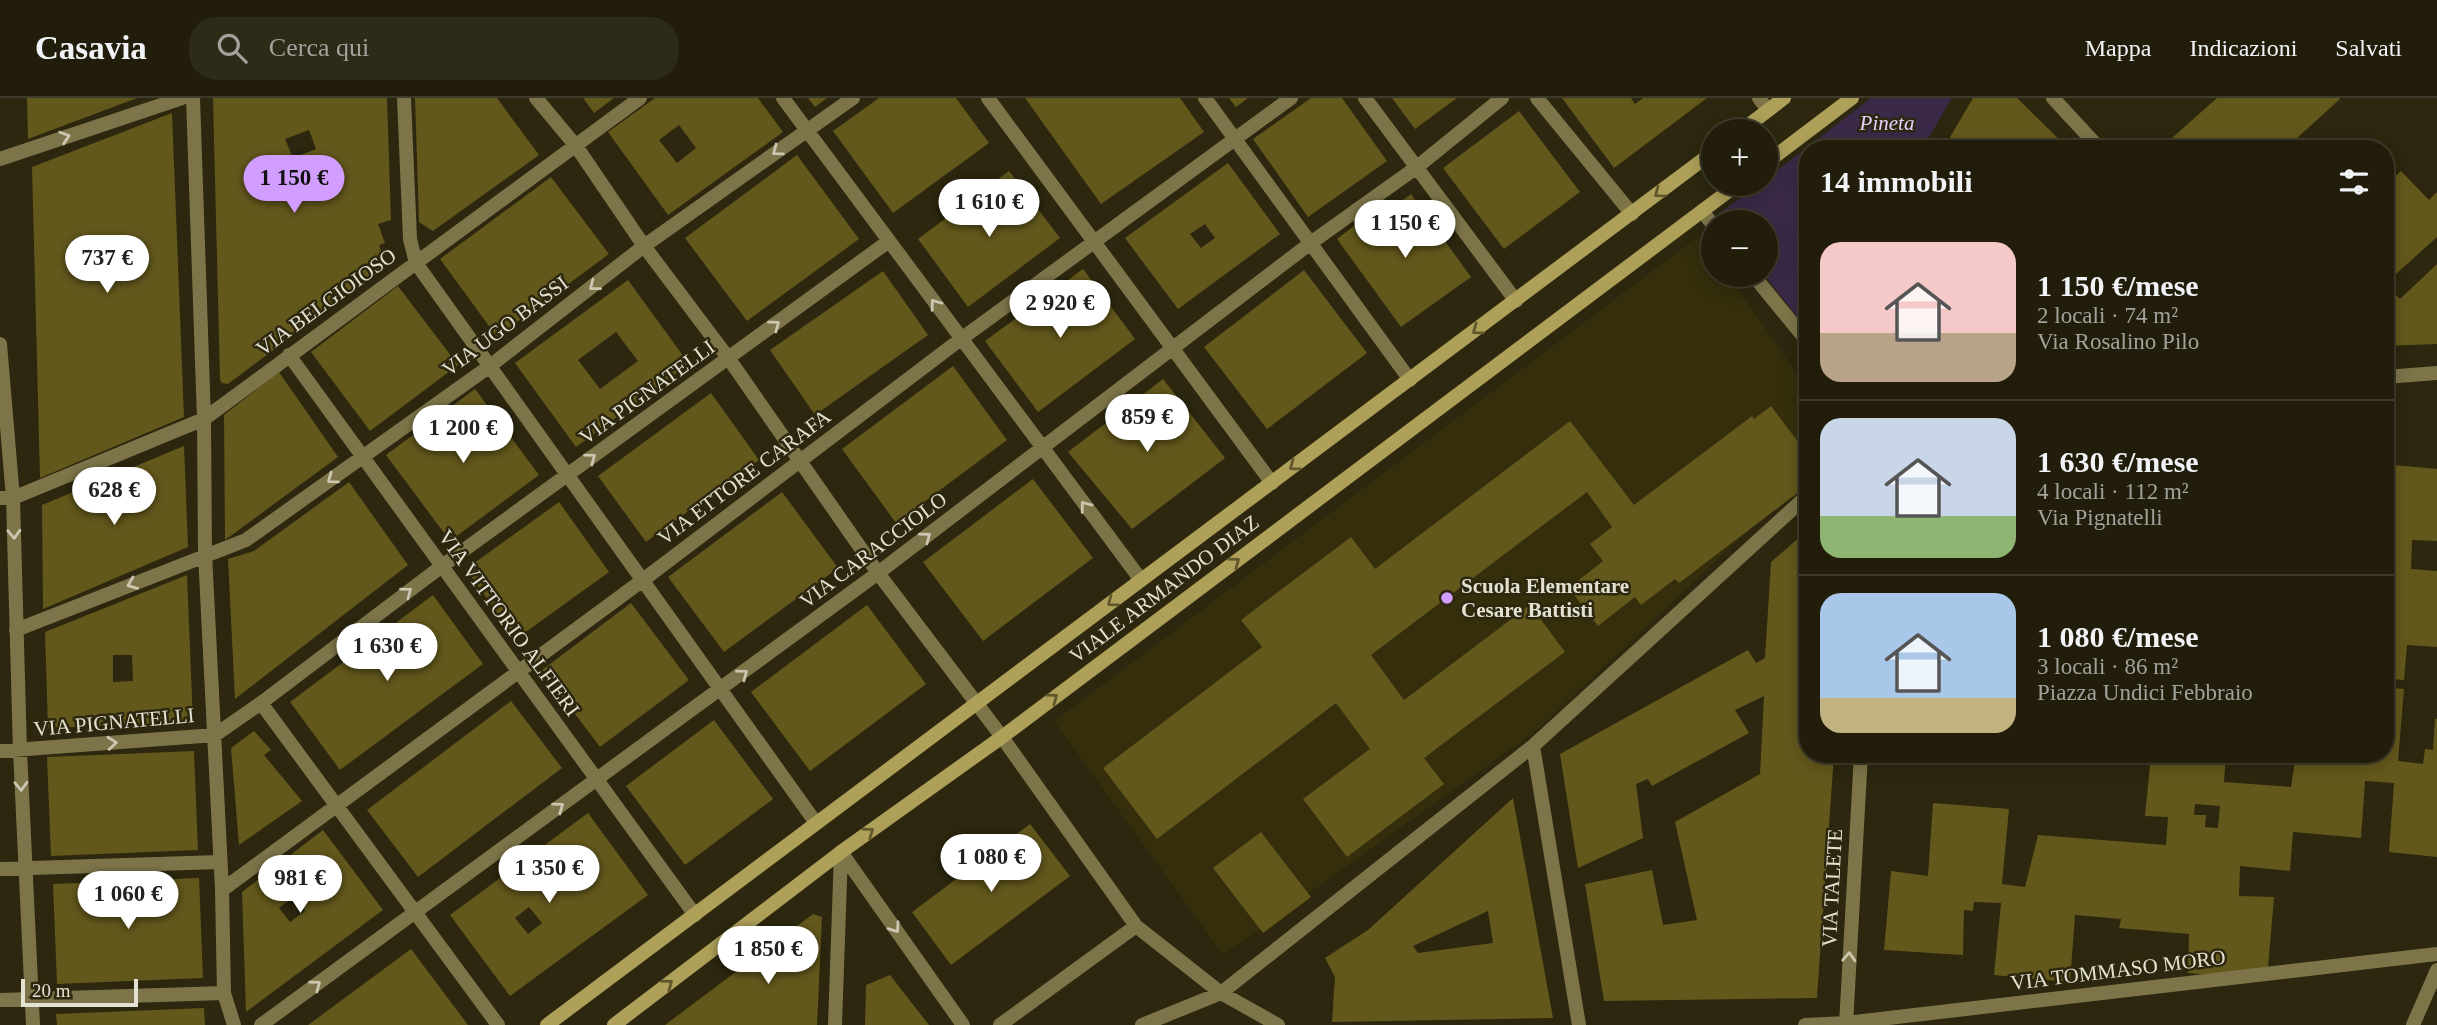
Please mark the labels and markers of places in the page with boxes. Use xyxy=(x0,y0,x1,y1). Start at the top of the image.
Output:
pin: 1 150 € xyxy=(229,156,359,215)
pin: 1 610 € xyxy=(924,180,1054,239)
pin: 1 150 € xyxy=(1340,200,1470,260)
pin: 737 € xyxy=(58,236,156,295)
pin: 2 920 € xyxy=(995,280,1125,340)
pin: 859 € xyxy=(1098,394,1196,454)
pin: 1 200 € xyxy=(398,406,528,465)
pin: 628 € xyxy=(65,468,163,527)
place label: Scuola Elementare Cesare Battisti xyxy=(1461,574,1629,622)
marker: Scuola Elementare Cesare Battisti xyxy=(1439,590,1455,606)
pin: 1 630 € xyxy=(322,624,452,683)
pin: 1 080 € xyxy=(926,834,1056,894)
pin: 1 350 € xyxy=(484,846,614,905)
pin: 981 € xyxy=(251,856,349,915)
pin: 1 060 € xyxy=(63,872,193,931)
pin: 1 850 € xyxy=(703,926,833,986)

